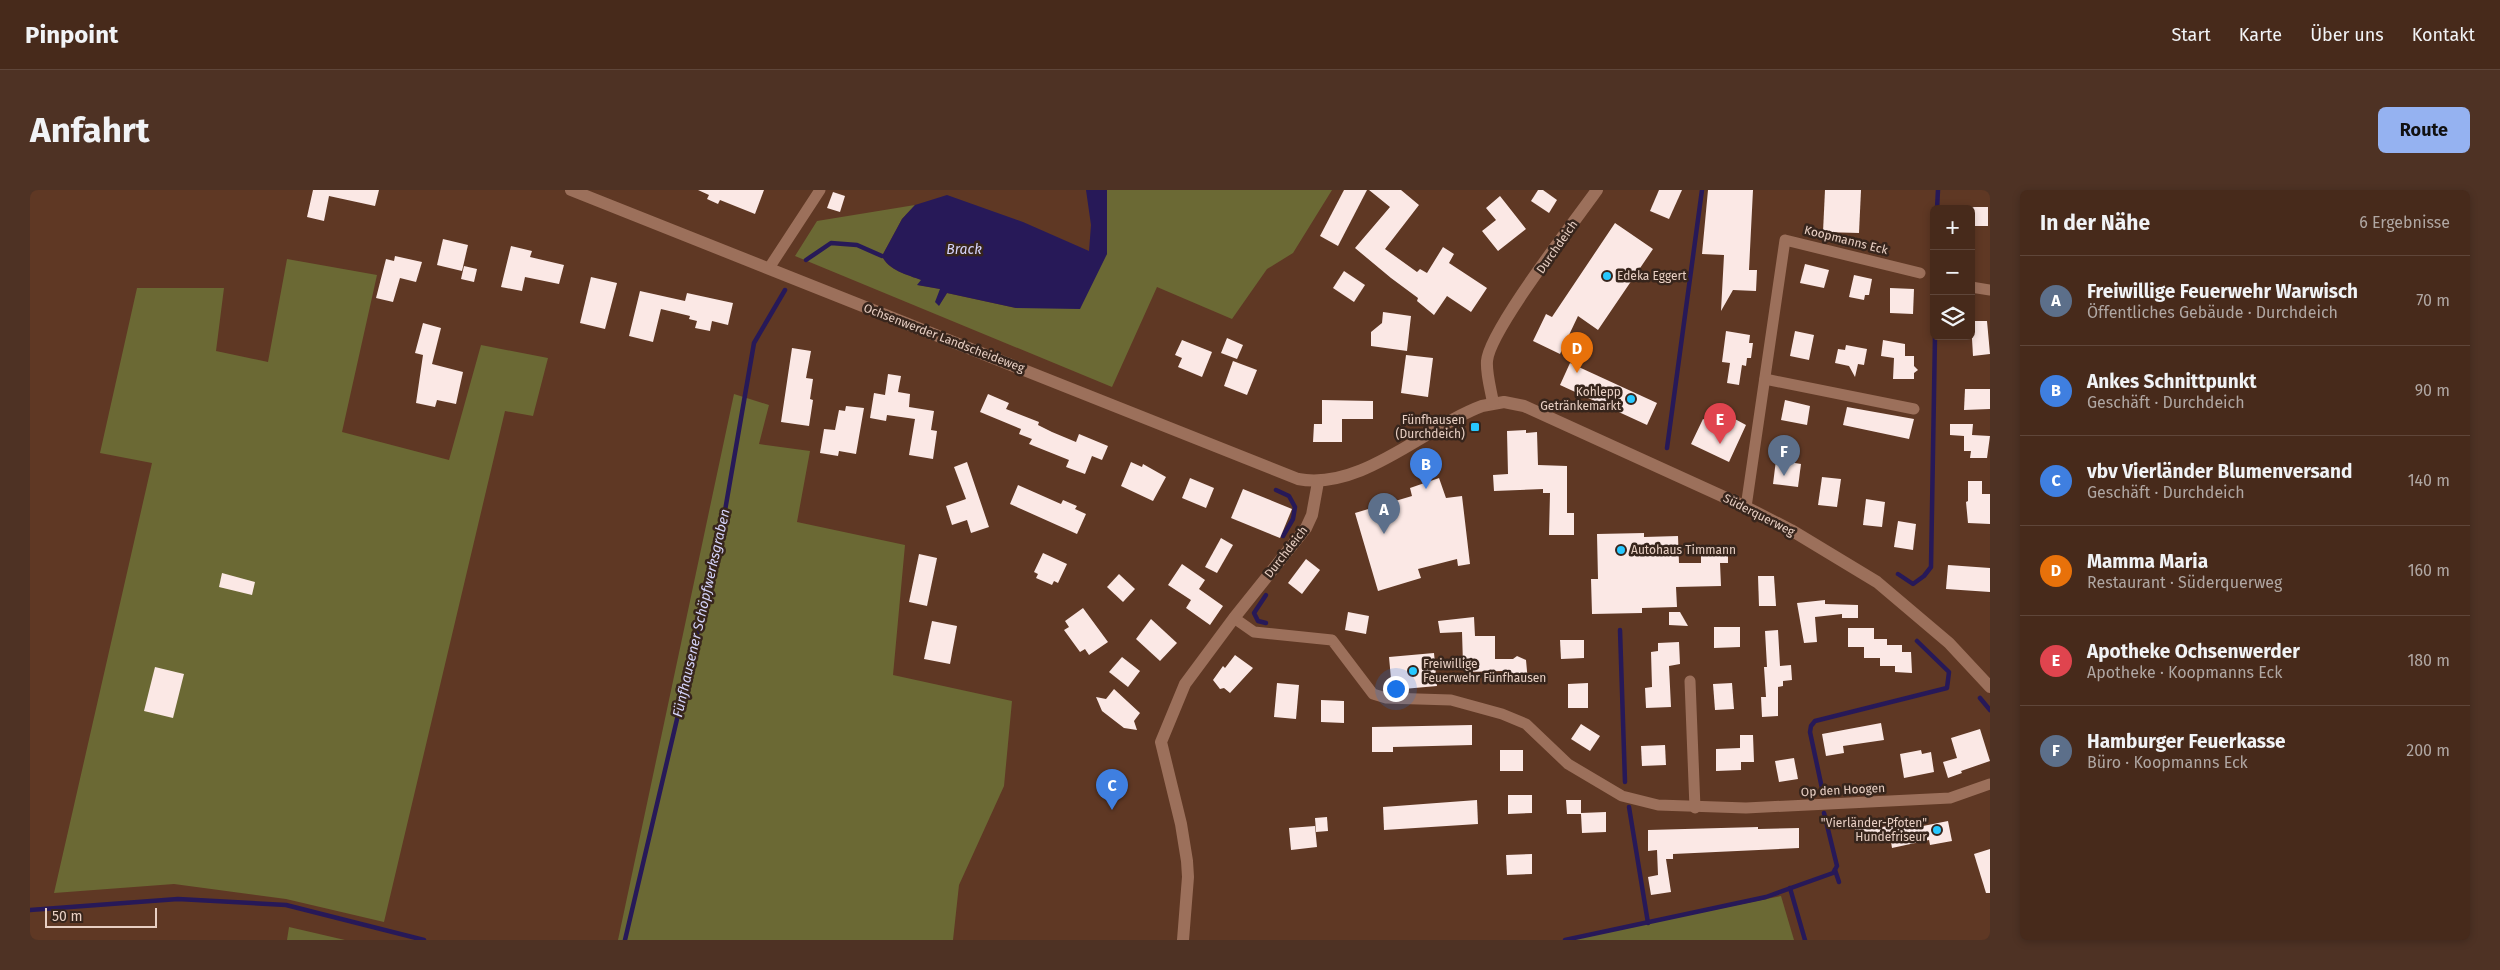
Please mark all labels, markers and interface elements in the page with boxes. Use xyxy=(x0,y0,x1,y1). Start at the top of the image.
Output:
text: Pinpoint xyxy=(25,21,118,49)
text: Start xyxy=(2171,24,2211,46)
text: Karte xyxy=(2239,24,2282,46)
text: Über uns xyxy=(2310,24,2384,46)
text: Kontakt xyxy=(2412,24,2475,46)
button: Route xyxy=(2378,107,2470,153)
text: Anfahrt xyxy=(30,109,149,151)
map controls xyxy=(1930,205,1975,340)
button: + xyxy=(1930,205,1975,250)
text: In der Nähe xyxy=(2040,210,2150,236)
text: 6 Ergebnisse xyxy=(2359,213,2450,232)
street label: Durchdeich xyxy=(1534,218,1580,276)
street label: Koopmanns Eck xyxy=(1803,223,1890,257)
water label: Brack xyxy=(946,241,982,258)
button: − xyxy=(1930,250,1975,295)
place label: Edeka Eggert xyxy=(1617,269,1687,283)
marker: Edeka Eggert xyxy=(1601,270,1613,282)
text: Freiwillige Feuerwehr Warwisch xyxy=(2087,280,2358,303)
text: A xyxy=(2051,291,2061,310)
text: 70 m xyxy=(2416,291,2450,310)
button: layers xyxy=(1930,295,1975,340)
street label: Ochsenwerder Landscheideweg xyxy=(862,301,1027,375)
text: Öffentliches Gebäude · Durchdeich xyxy=(2087,303,2338,322)
pin: D xyxy=(1561,332,1593,373)
text: Ankes Schnittpunkt xyxy=(2087,370,2257,393)
text: B xyxy=(2051,381,2061,400)
text: 90 m xyxy=(2415,381,2450,400)
place label: Kohlepp Getränkemarkt xyxy=(1540,385,1622,413)
marker: Kohlepp Getränkemarkt xyxy=(1625,393,1637,405)
text: Geschäft · Durchdeich xyxy=(2087,393,2245,412)
pin: E xyxy=(1704,403,1736,444)
place label: Fünfhausen (Durchdeich) xyxy=(1396,413,1465,441)
marker: Fünfhausen (Durchdeich) xyxy=(1469,421,1481,433)
pin: F xyxy=(1768,435,1800,476)
pin: B xyxy=(1410,448,1442,489)
text: vbv Vierländer Blumenversand xyxy=(2087,460,2352,483)
text: C xyxy=(2051,471,2061,490)
text: 140 m xyxy=(2408,471,2450,490)
text: Geschäft · Durchdeich xyxy=(2087,483,2245,502)
street label: Süderquerweg xyxy=(1721,491,1798,539)
pin: A xyxy=(1368,493,1400,534)
water label: Fünfhausener Schöpfwerksgraben xyxy=(669,507,734,719)
street label: Durchdeich xyxy=(1262,523,1310,581)
place label: Autohaus Timmann xyxy=(1631,543,1736,557)
marker: Autohaus Timmann xyxy=(1615,544,1627,556)
text: Mamma Maria xyxy=(2087,550,2208,573)
text: D xyxy=(2051,561,2061,580)
text: 160 m xyxy=(2408,561,2450,580)
text: Restaurant · Süderquerweg xyxy=(2087,573,2282,592)
text: Apotheke Ochsenwerder xyxy=(2087,640,2300,663)
text: E xyxy=(2052,651,2060,670)
text: 180 m xyxy=(2407,651,2450,670)
place label: Freiwillige Feuerwehr Fünfhausen xyxy=(1423,657,1546,685)
text: Apotheke · Koopmanns Eck xyxy=(2087,663,2282,682)
marker: Freiwillige Feuerwehr Fünfhausen xyxy=(1407,665,1419,677)
your location xyxy=(1383,676,1409,702)
text: Hamburger Feuerkasse xyxy=(2087,730,2286,753)
text: F xyxy=(2052,741,2060,760)
text: 200 m xyxy=(2406,741,2450,760)
text: Büro · Koopmanns Eck xyxy=(2087,753,2248,772)
pin: C xyxy=(1096,769,1128,810)
street label: Op den Hoogen xyxy=(1801,781,1885,799)
place label: "Vierländer-Pfoten" Hundefriseur xyxy=(1821,816,1927,844)
marker: "Vierländer-Pfoten" Hundefriseur xyxy=(1931,824,1943,836)
scale bar xyxy=(45,905,158,928)
text: 50 m xyxy=(52,908,83,925)

